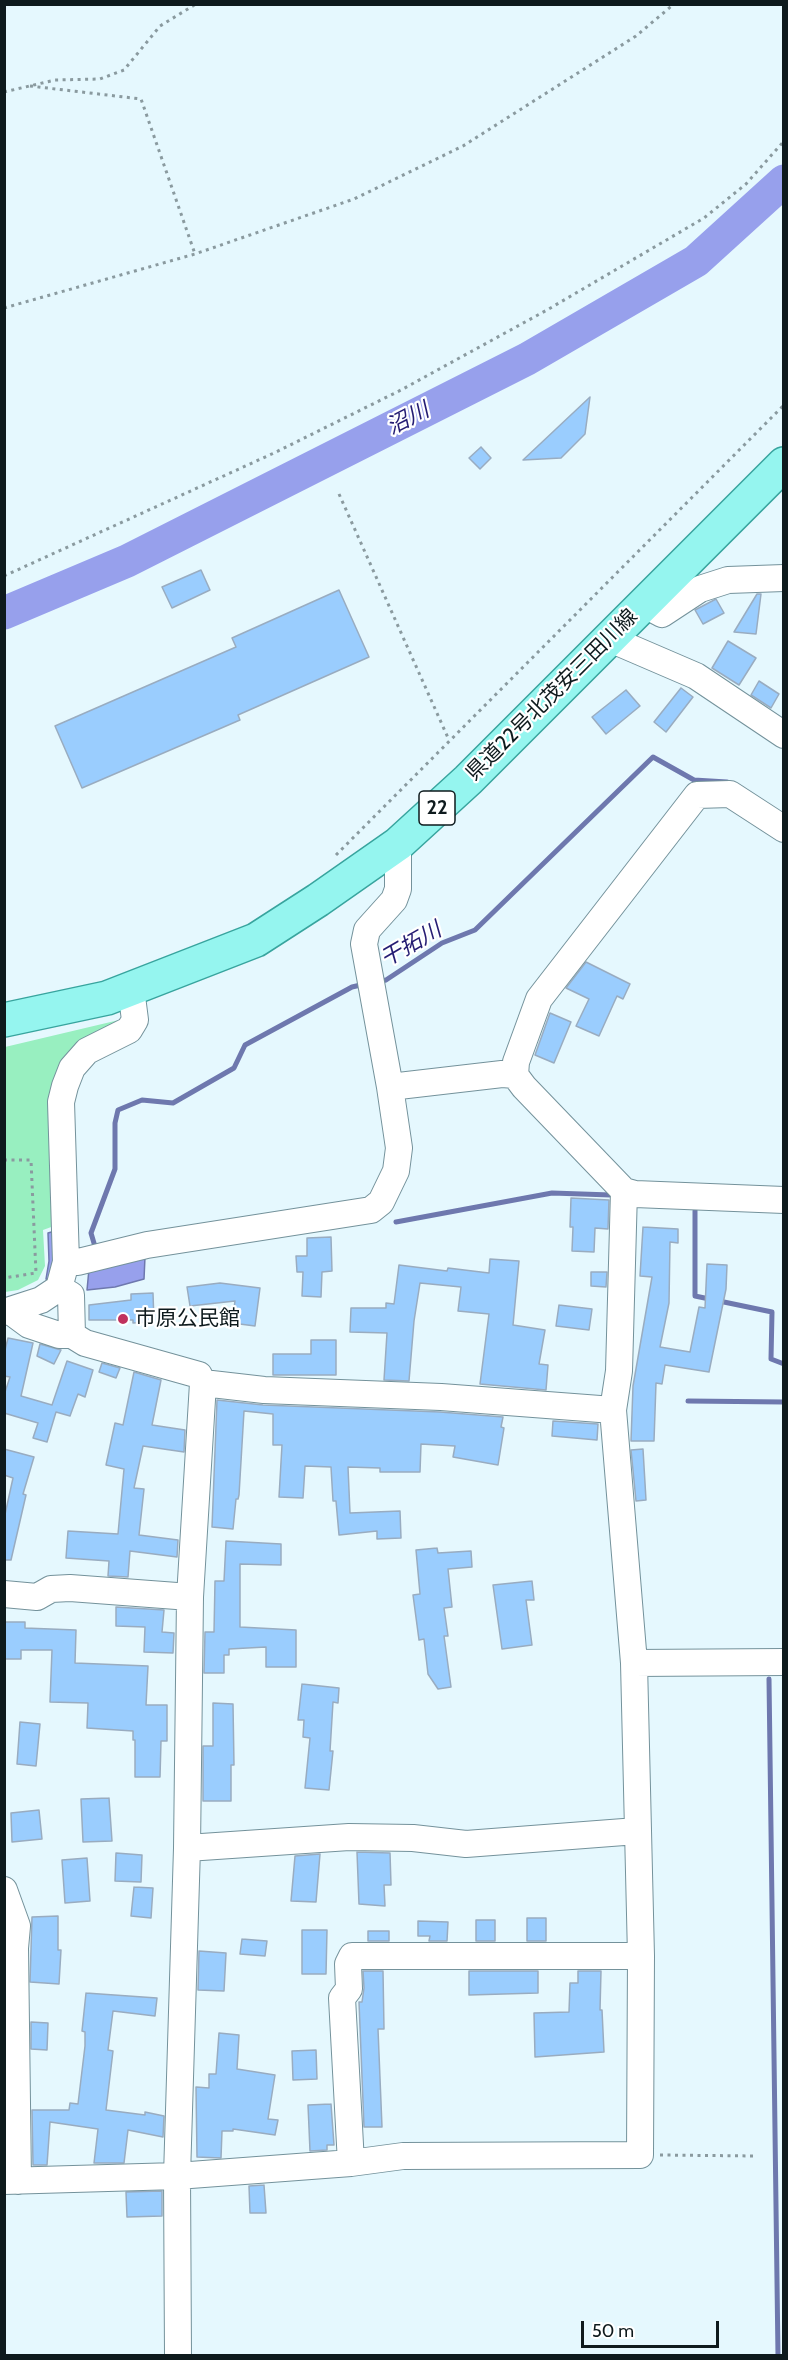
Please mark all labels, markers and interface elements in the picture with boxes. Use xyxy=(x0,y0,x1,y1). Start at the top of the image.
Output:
water label: 沼川 xyxy=(382,397,434,441)
street label: 県道22号北茂安三田川線 xyxy=(461,604,643,786)
road number: 22 xyxy=(419,791,455,825)
water label: 干拓川 xyxy=(376,917,446,973)
place label: 市原公民館 xyxy=(135,1306,240,1332)
marker: 市原公民館 xyxy=(116,1312,130,1326)
scale bar xyxy=(584,2309,722,2347)
text: 50 m xyxy=(592,2320,634,2342)

